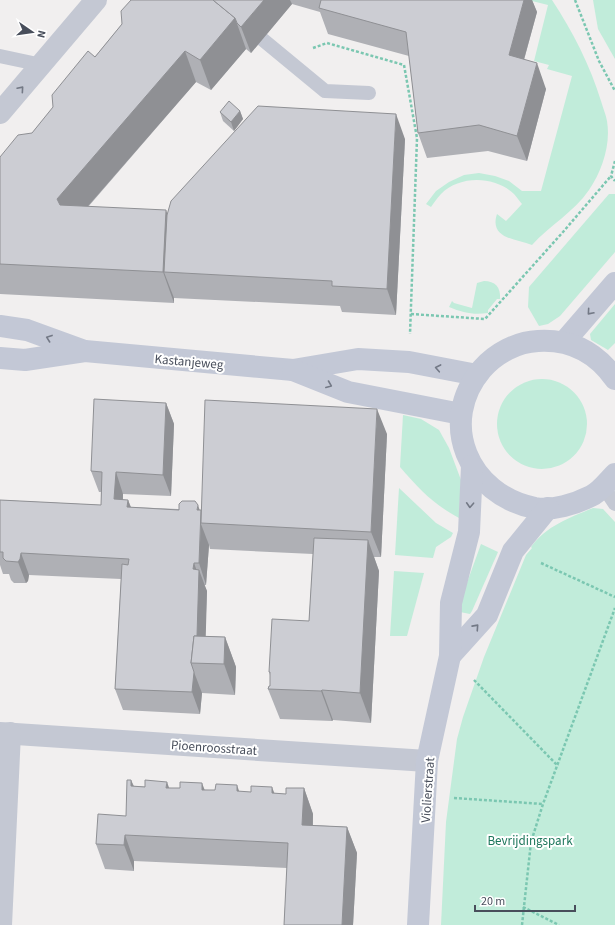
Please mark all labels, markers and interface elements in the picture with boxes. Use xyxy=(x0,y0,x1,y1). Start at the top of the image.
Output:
north arrow xyxy=(12,12,52,52)
text: N xyxy=(33,29,49,39)
one-way arrow xyxy=(16,86,23,94)
one-way arrow xyxy=(587,308,594,315)
one-way arrow xyxy=(45,334,52,342)
street label: Kastanjeweg xyxy=(154,350,224,374)
one-way arrow xyxy=(435,364,441,372)
one-way arrow xyxy=(326,380,333,388)
one-way arrow xyxy=(466,502,475,508)
one-way arrow xyxy=(471,624,479,632)
street label: Pioenroosstraat xyxy=(170,736,258,760)
street label: Violierstraat xyxy=(417,756,439,823)
park label: Bevrijdingspark xyxy=(487,832,573,850)
scale bar xyxy=(475,887,575,913)
text: 20 m xyxy=(481,893,505,910)

